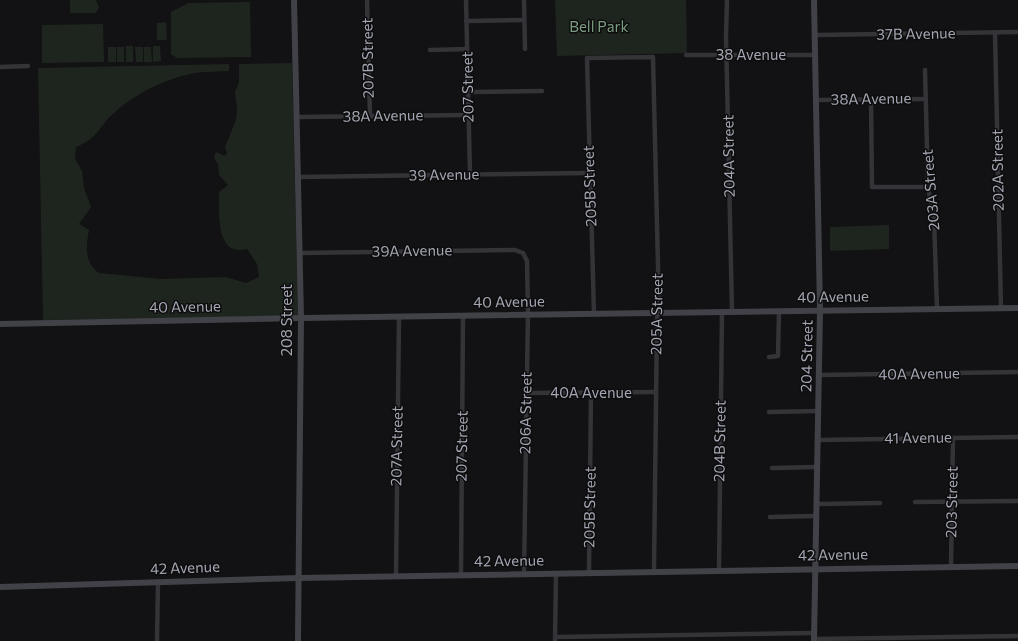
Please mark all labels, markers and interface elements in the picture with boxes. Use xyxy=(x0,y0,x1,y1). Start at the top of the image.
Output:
street label: 207B Street xyxy=(357,17,377,99)
park label: Bell Park xyxy=(569,17,629,35)
street label: 37B Avenue xyxy=(876,23,956,43)
street label: 38 Avenue xyxy=(716,45,786,63)
street label: 207 Street xyxy=(457,51,477,123)
street label: 38A Avenue xyxy=(831,88,911,108)
street label: 38A Avenue xyxy=(343,105,423,125)
street label: 204A Street xyxy=(718,115,738,198)
street label: 202A Street xyxy=(987,129,1007,211)
street label: 205B Street xyxy=(579,145,599,227)
street label: 203A Street xyxy=(917,149,943,232)
street label: 39 Avenue xyxy=(409,164,479,184)
street label: 39A Avenue xyxy=(372,240,452,260)
street label: 205A Street xyxy=(646,273,666,355)
street label: 208 Street xyxy=(277,284,295,356)
street label: 40 Avenue xyxy=(797,286,869,306)
street label: 40 Avenue xyxy=(473,291,545,311)
street label: 40 Avenue xyxy=(149,296,221,316)
street label: 204 Street xyxy=(796,320,816,392)
street label: 40A Avenue xyxy=(878,363,960,383)
street label: 206A Street xyxy=(515,372,535,454)
street label: 40A Avenue xyxy=(550,383,632,401)
street label: 204B Street xyxy=(709,400,729,482)
street label: 207A Street xyxy=(386,406,406,486)
street label: 207 Street xyxy=(451,410,471,482)
street label: 41 Avenue xyxy=(884,427,952,447)
street label: 205B Street xyxy=(579,466,599,548)
street label: 203 Street xyxy=(941,466,961,538)
street label: 42 Avenue xyxy=(798,544,868,564)
street label: 42 Avenue xyxy=(474,550,544,570)
street label: 42 Avenue xyxy=(150,557,220,577)

